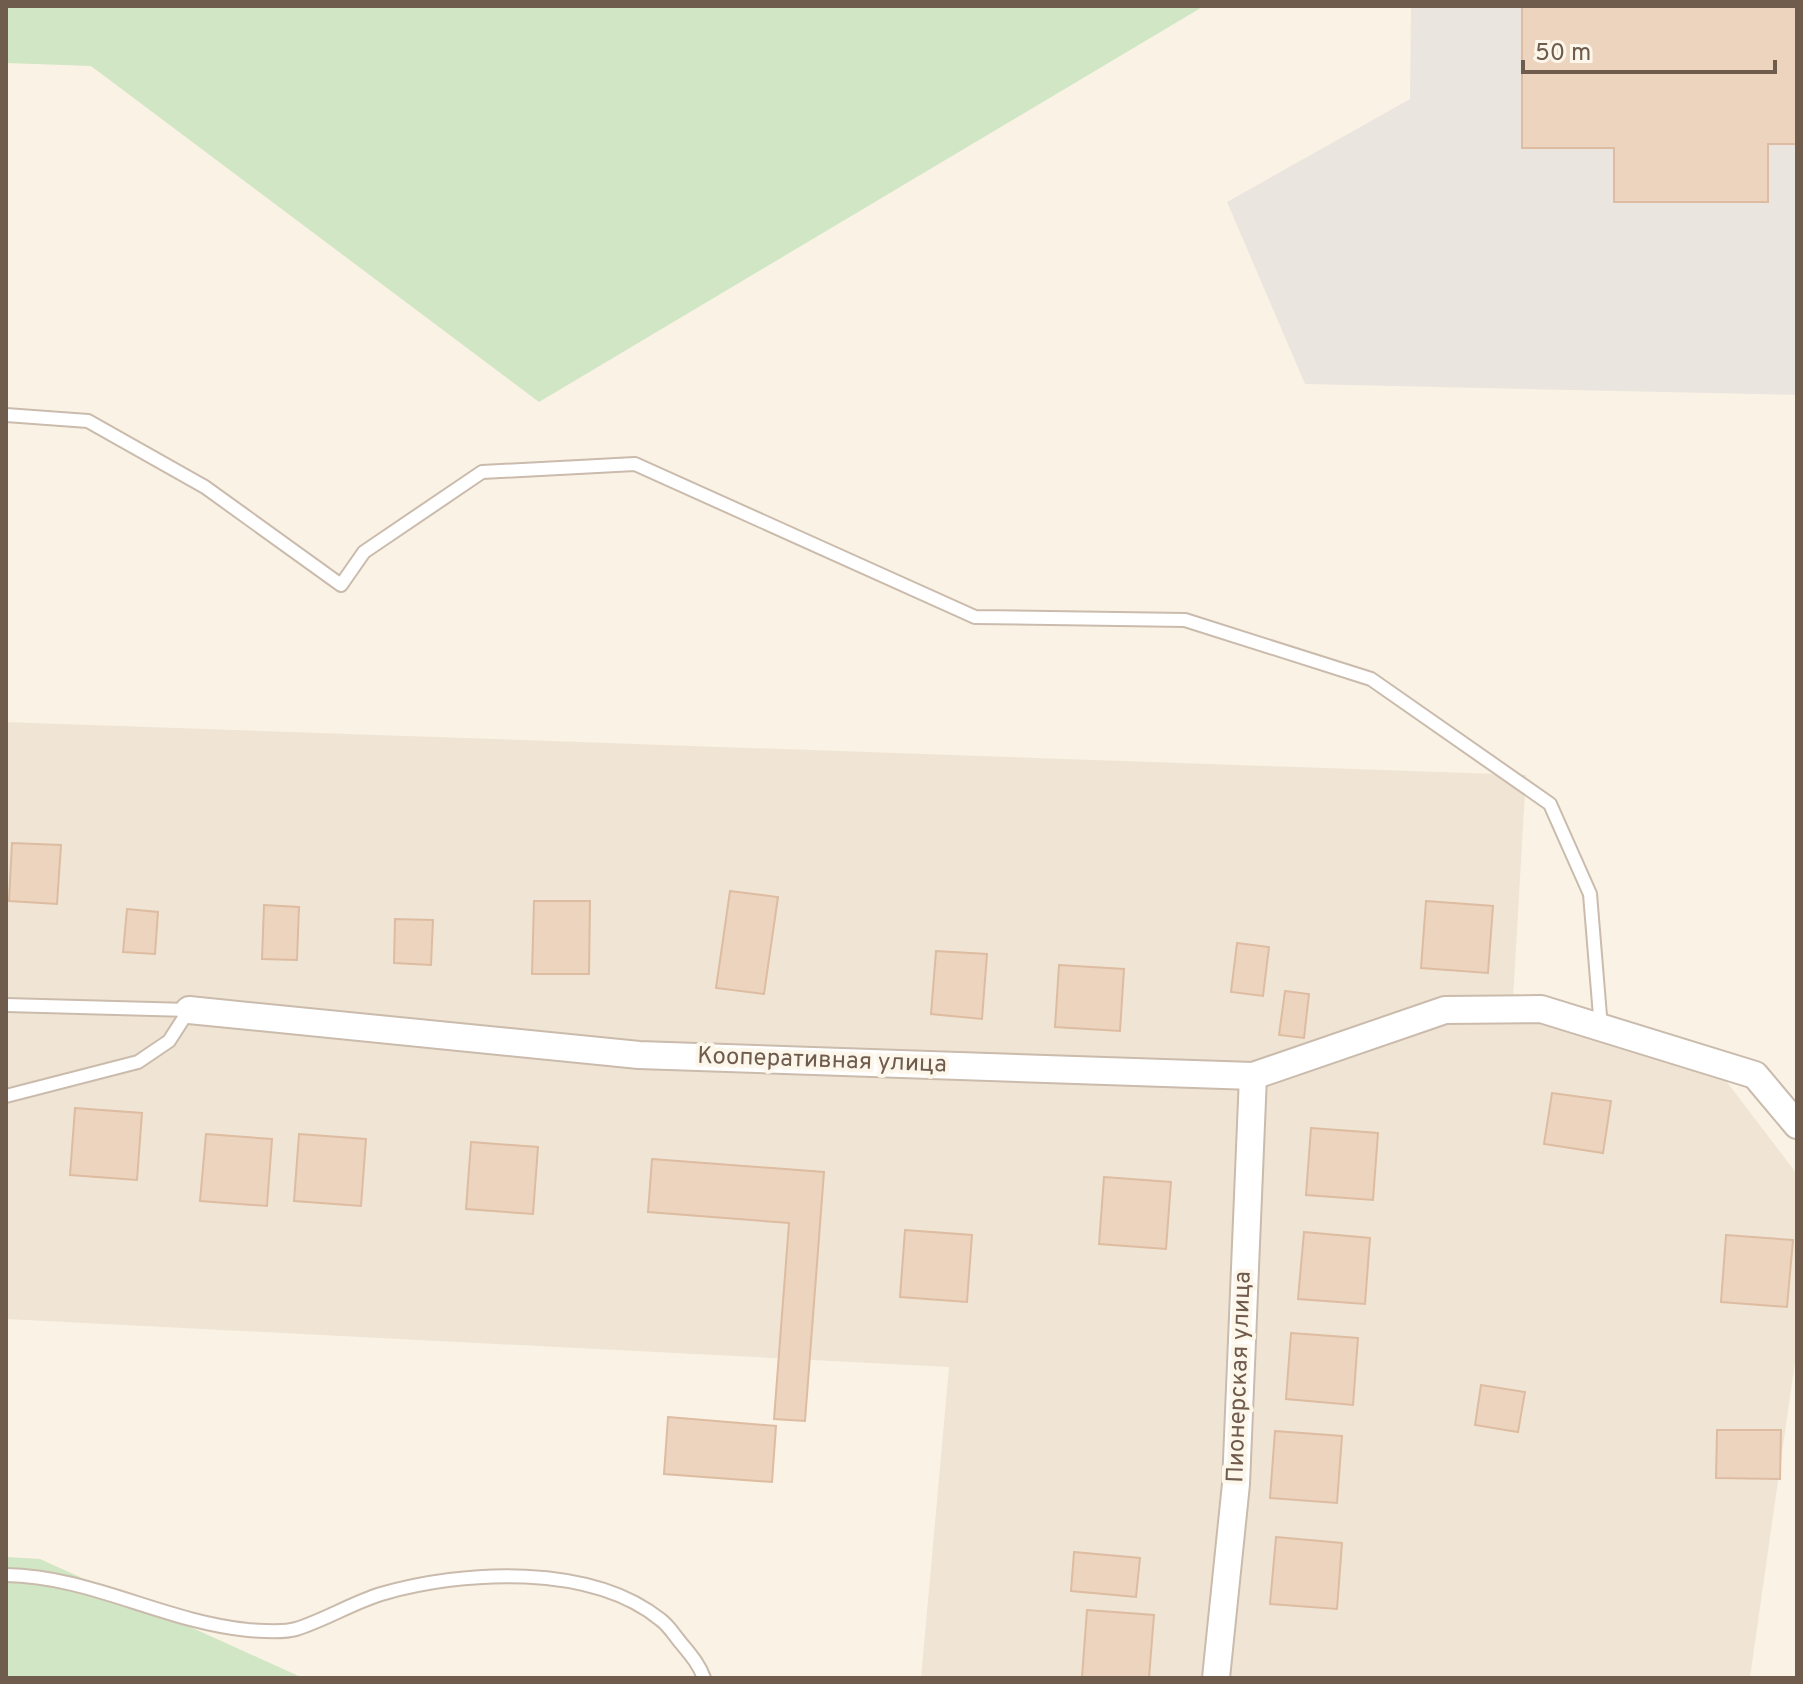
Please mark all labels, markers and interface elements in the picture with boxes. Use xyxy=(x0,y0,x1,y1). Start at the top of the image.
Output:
scale bar xyxy=(1523,24,1775,74)
text: 50 m xyxy=(1535,39,1591,69)
street label: Кооперативная улица xyxy=(697,1042,947,1080)
street label: Пионерская улица xyxy=(1221,1271,1259,1483)

